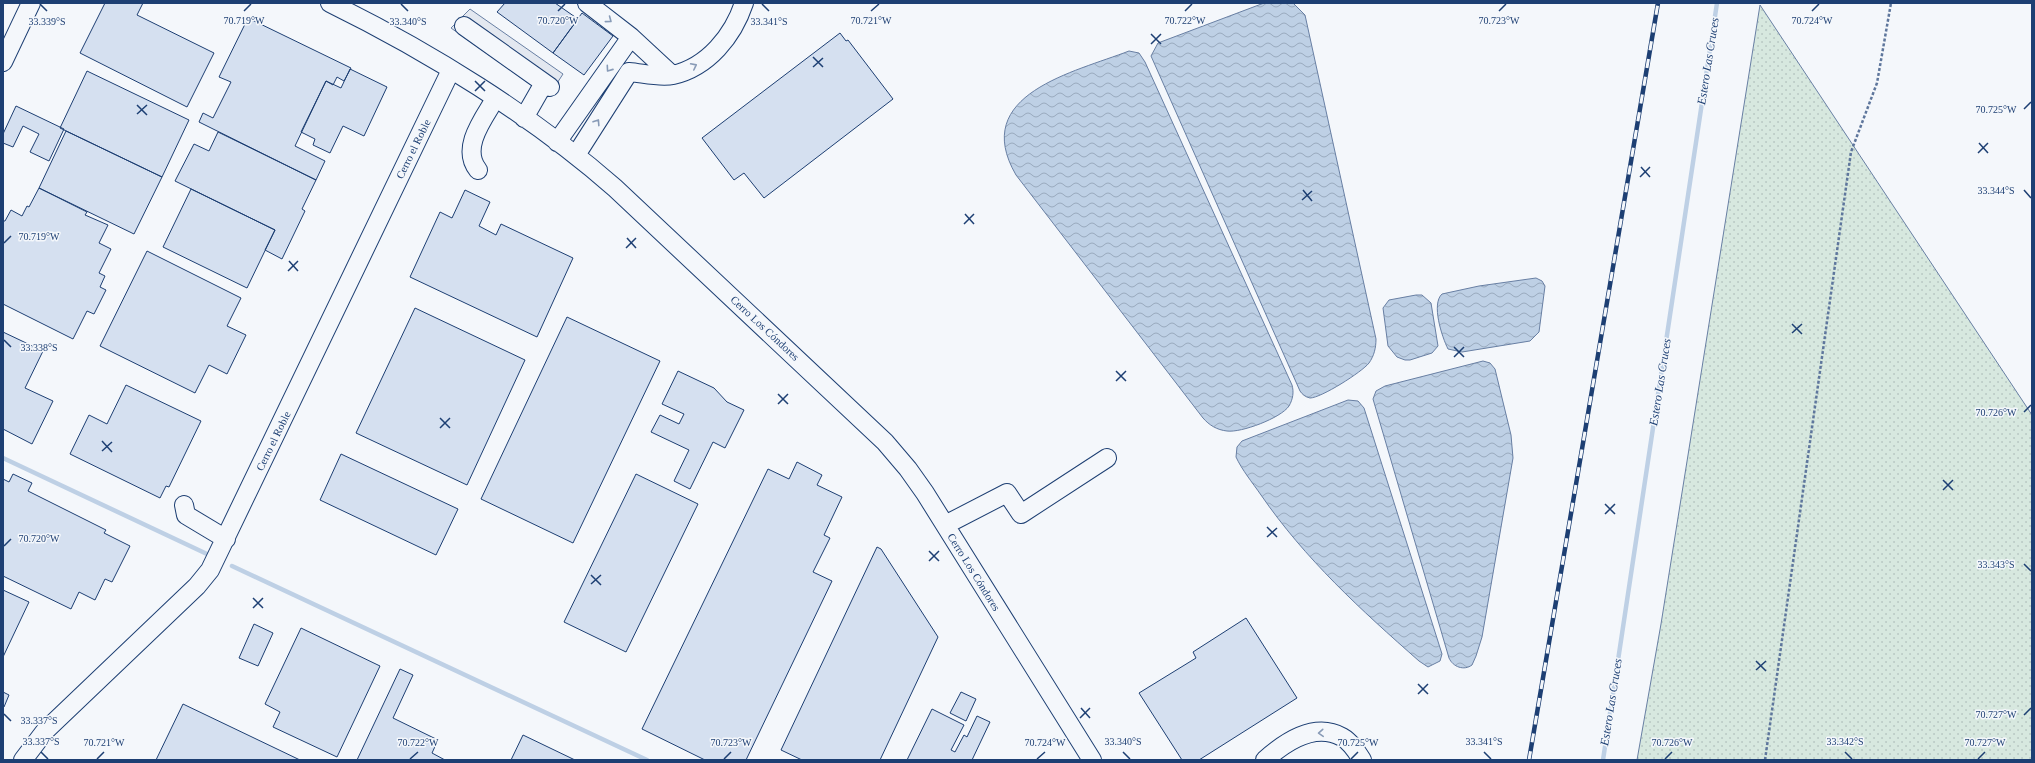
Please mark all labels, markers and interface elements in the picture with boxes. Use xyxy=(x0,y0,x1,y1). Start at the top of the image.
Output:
text: 70.719°W xyxy=(224,15,265,26)
text: 70.720°W xyxy=(538,15,579,26)
one-way arrow xyxy=(604,15,611,22)
text: 70.721°W xyxy=(851,15,892,26)
text: 70.722°W xyxy=(1165,15,1206,26)
text: 70.723°W xyxy=(1479,15,1520,26)
text: 70.724°W xyxy=(1792,15,1833,26)
text: 33.339°S xyxy=(28,16,66,27)
text: 33.340°S xyxy=(389,16,427,27)
text: 33.341°S xyxy=(750,16,788,27)
water label: Estero Las Cruces xyxy=(1694,16,1722,107)
one-way arrow xyxy=(690,63,697,71)
one-way arrow xyxy=(607,64,614,71)
text: 70.725°W xyxy=(1976,104,2017,115)
street label: Cerro el Roble xyxy=(393,117,433,181)
one-way arrow xyxy=(592,119,600,126)
text: 33.344°S xyxy=(1977,185,2015,196)
text: 70.719°W xyxy=(19,231,60,242)
street label: Cerro Los Cóndores xyxy=(728,293,802,363)
water label: Estero Las Cruces xyxy=(1646,337,1674,428)
text: 33.338°S xyxy=(20,342,58,353)
text: 70.726°W xyxy=(1976,407,2017,418)
street label: Cerro el Roble xyxy=(253,409,293,473)
street label: Cerro Los Cóndores xyxy=(945,531,1003,613)
text: 70.720°W xyxy=(19,533,60,544)
text: 33.343°S xyxy=(1977,559,2015,570)
water label: Estero Las Cruces xyxy=(1597,657,1625,748)
text: 70.727°W xyxy=(1976,709,2017,720)
text: 33.337°S xyxy=(20,715,58,726)
one-way arrow xyxy=(1318,728,1324,737)
text: 33.337°S xyxy=(22,736,60,747)
text: 33.340°S xyxy=(1104,736,1142,747)
text: 33.341°S xyxy=(1465,736,1503,747)
text: 33.342°S xyxy=(1826,736,1864,747)
text: 70.721°W xyxy=(84,737,125,748)
text: 70.722°W xyxy=(398,737,439,748)
text: 70.723°W xyxy=(711,737,752,748)
text: 70.724°W xyxy=(1025,737,1066,748)
text: 70.725°W xyxy=(1338,737,1379,748)
text: 70.726°W xyxy=(1652,737,1693,748)
text: 70.727°W xyxy=(1965,737,2006,748)

